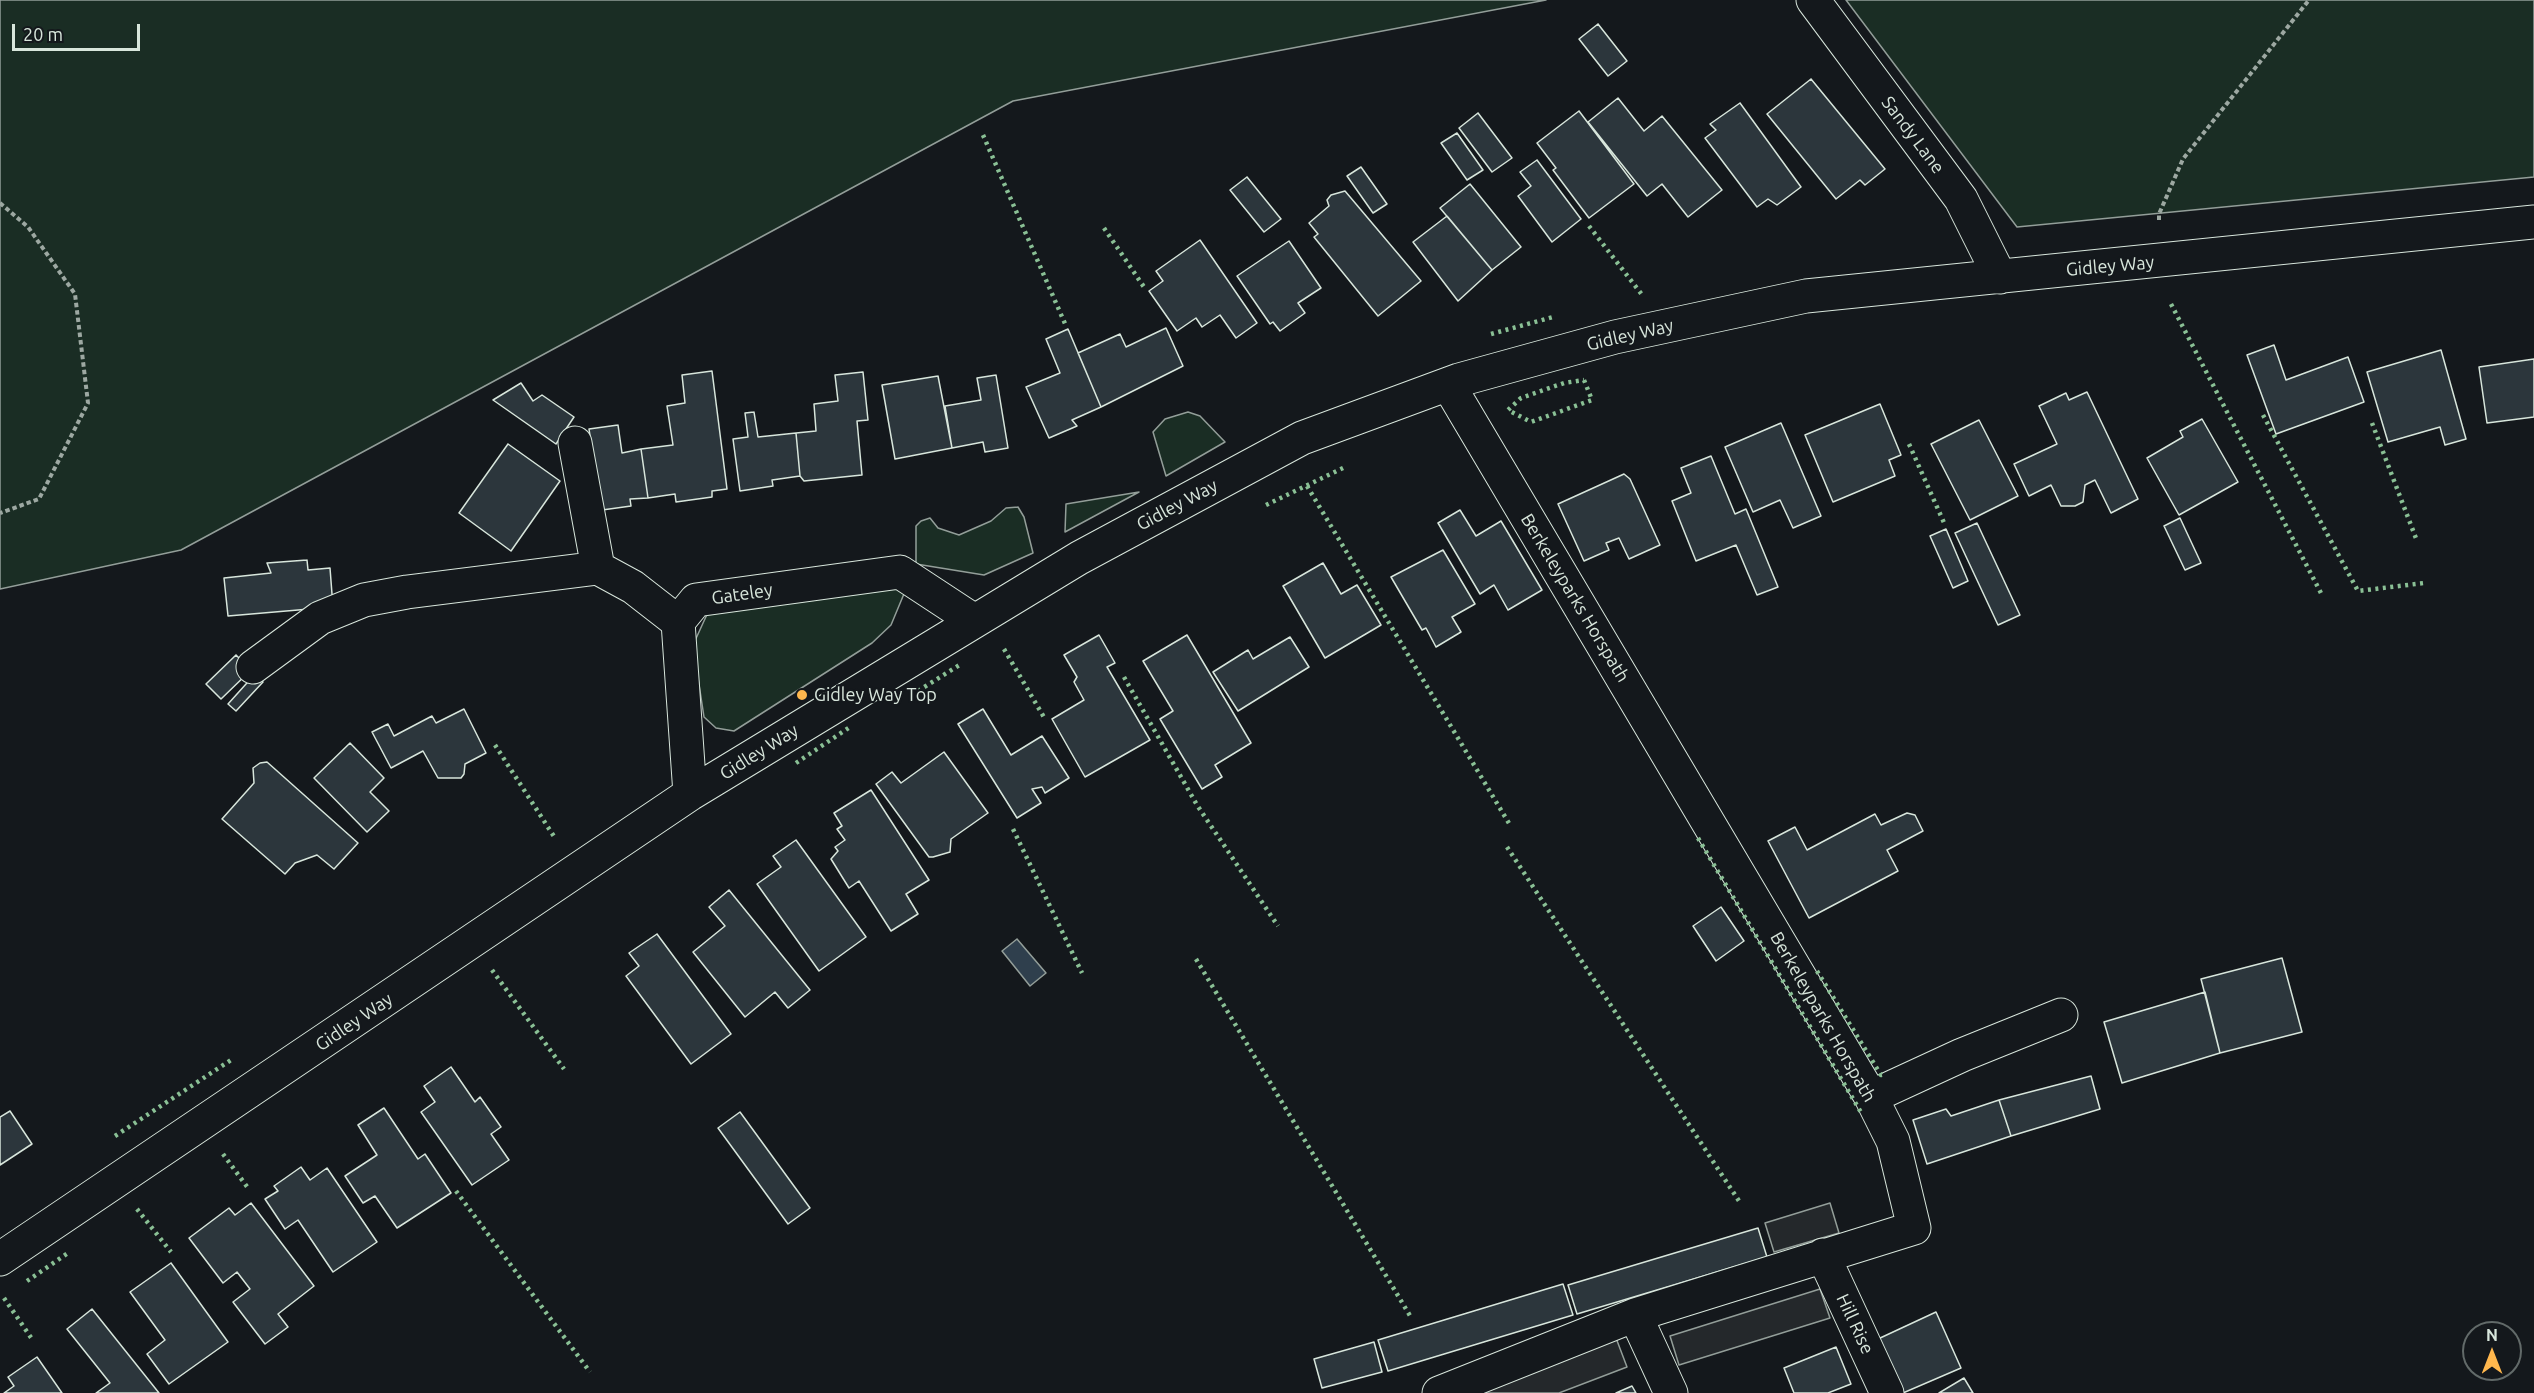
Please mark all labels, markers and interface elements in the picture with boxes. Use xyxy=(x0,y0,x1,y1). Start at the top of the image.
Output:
scale bar xyxy=(15,12,142,50)
text: 20 m xyxy=(23,24,63,44)
street label: Sandy Lane xyxy=(1877,92,1949,178)
street label: Gidley Way xyxy=(2065,251,2155,281)
street label: Gidley Way xyxy=(1584,315,1676,355)
street label: Gidley Way xyxy=(1133,475,1221,535)
street label: Berkeleyparks Horspath xyxy=(1516,510,1634,686)
street label: Gateley xyxy=(710,579,774,609)
place label: Gidley Way Top xyxy=(814,684,937,706)
marker: Gidley Way Top xyxy=(795,688,809,702)
street label: Gidley Way xyxy=(716,719,802,785)
street label: Berkeleyparks Horspath xyxy=(1765,928,1881,1106)
street label: Gidley Way xyxy=(311,988,397,1056)
street label: Hill Rise xyxy=(1832,1291,1878,1357)
north arrow xyxy=(2462,1321,2522,1381)
text: N xyxy=(2486,1326,2498,1344)

